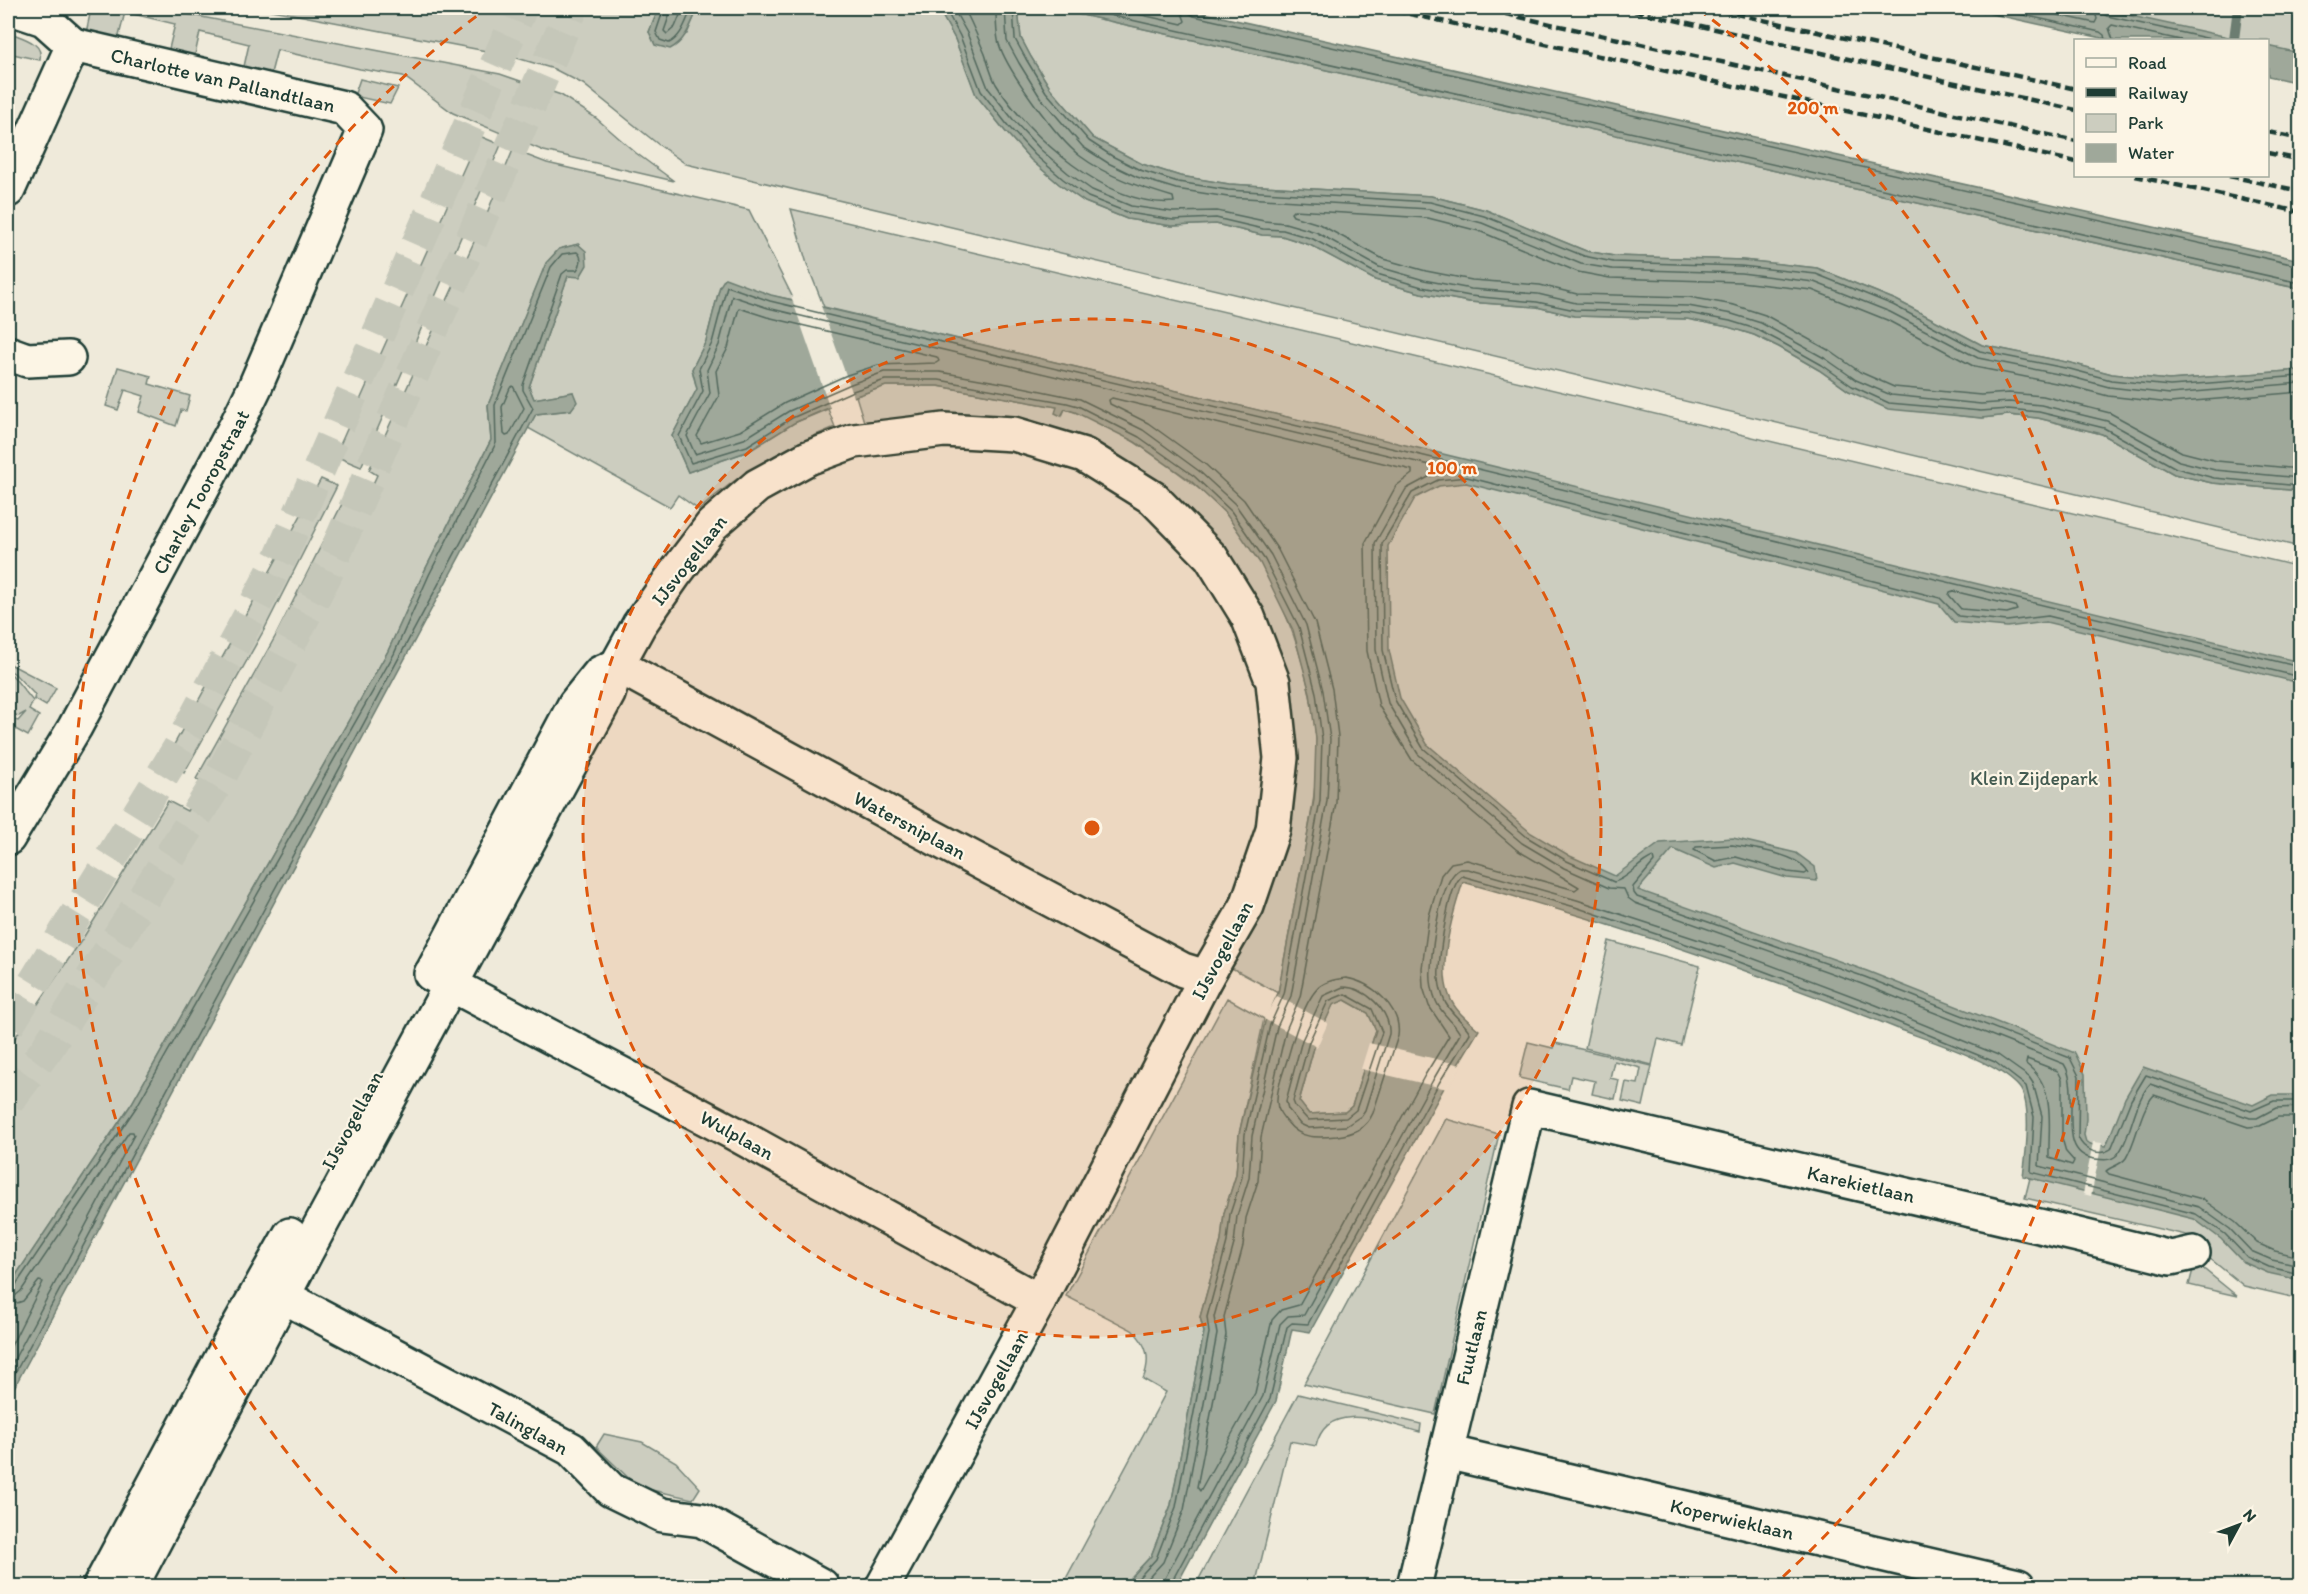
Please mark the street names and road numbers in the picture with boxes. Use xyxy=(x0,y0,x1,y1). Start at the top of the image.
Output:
street label: Charlotte van Pallandtlaan xyxy=(108,42,338,118)
street label: Charley Tooropstraat xyxy=(147,406,255,578)
street label: IJsvogellaan xyxy=(646,510,732,610)
street label: Watersniplaan xyxy=(850,785,970,865)
street label: IJsvogellaan xyxy=(1186,896,1258,1004)
street label: IJsvogellaan xyxy=(316,1066,388,1174)
street label: Wulplaan xyxy=(696,1105,778,1165)
street label: Karekietlaan xyxy=(1805,1160,1917,1208)
street label: Fuutlaan xyxy=(1450,1307,1492,1387)
street label: IJsvogellaan xyxy=(959,1327,1033,1433)
street label: Talinglaan xyxy=(483,1396,573,1460)
street label: Koperwieklaan xyxy=(1668,1493,1796,1545)

